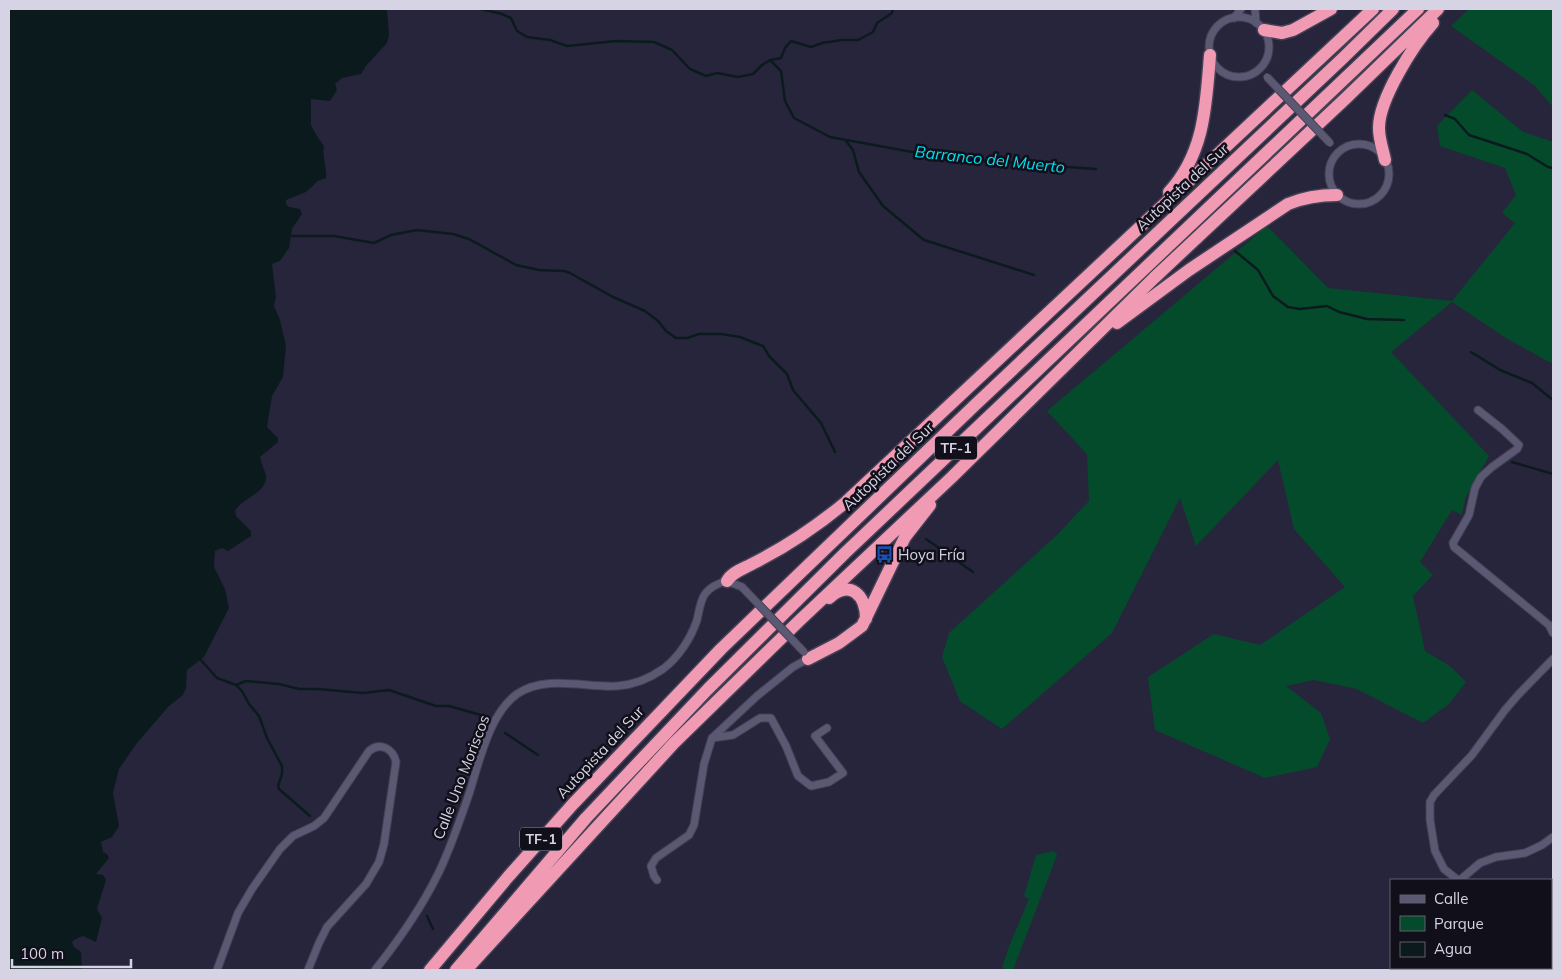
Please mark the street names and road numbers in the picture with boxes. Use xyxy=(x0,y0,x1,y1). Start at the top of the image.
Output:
street label: Autopista del Sur xyxy=(1132,139,1233,235)
street label: Autopista del Sur xyxy=(838,417,938,514)
road number: TF-1 xyxy=(935,436,977,459)
street label: Autopista del Sur xyxy=(552,701,648,802)
street label: Calle Uno Moriscos xyxy=(429,712,493,842)
road number: TF-1 xyxy=(520,828,562,851)

